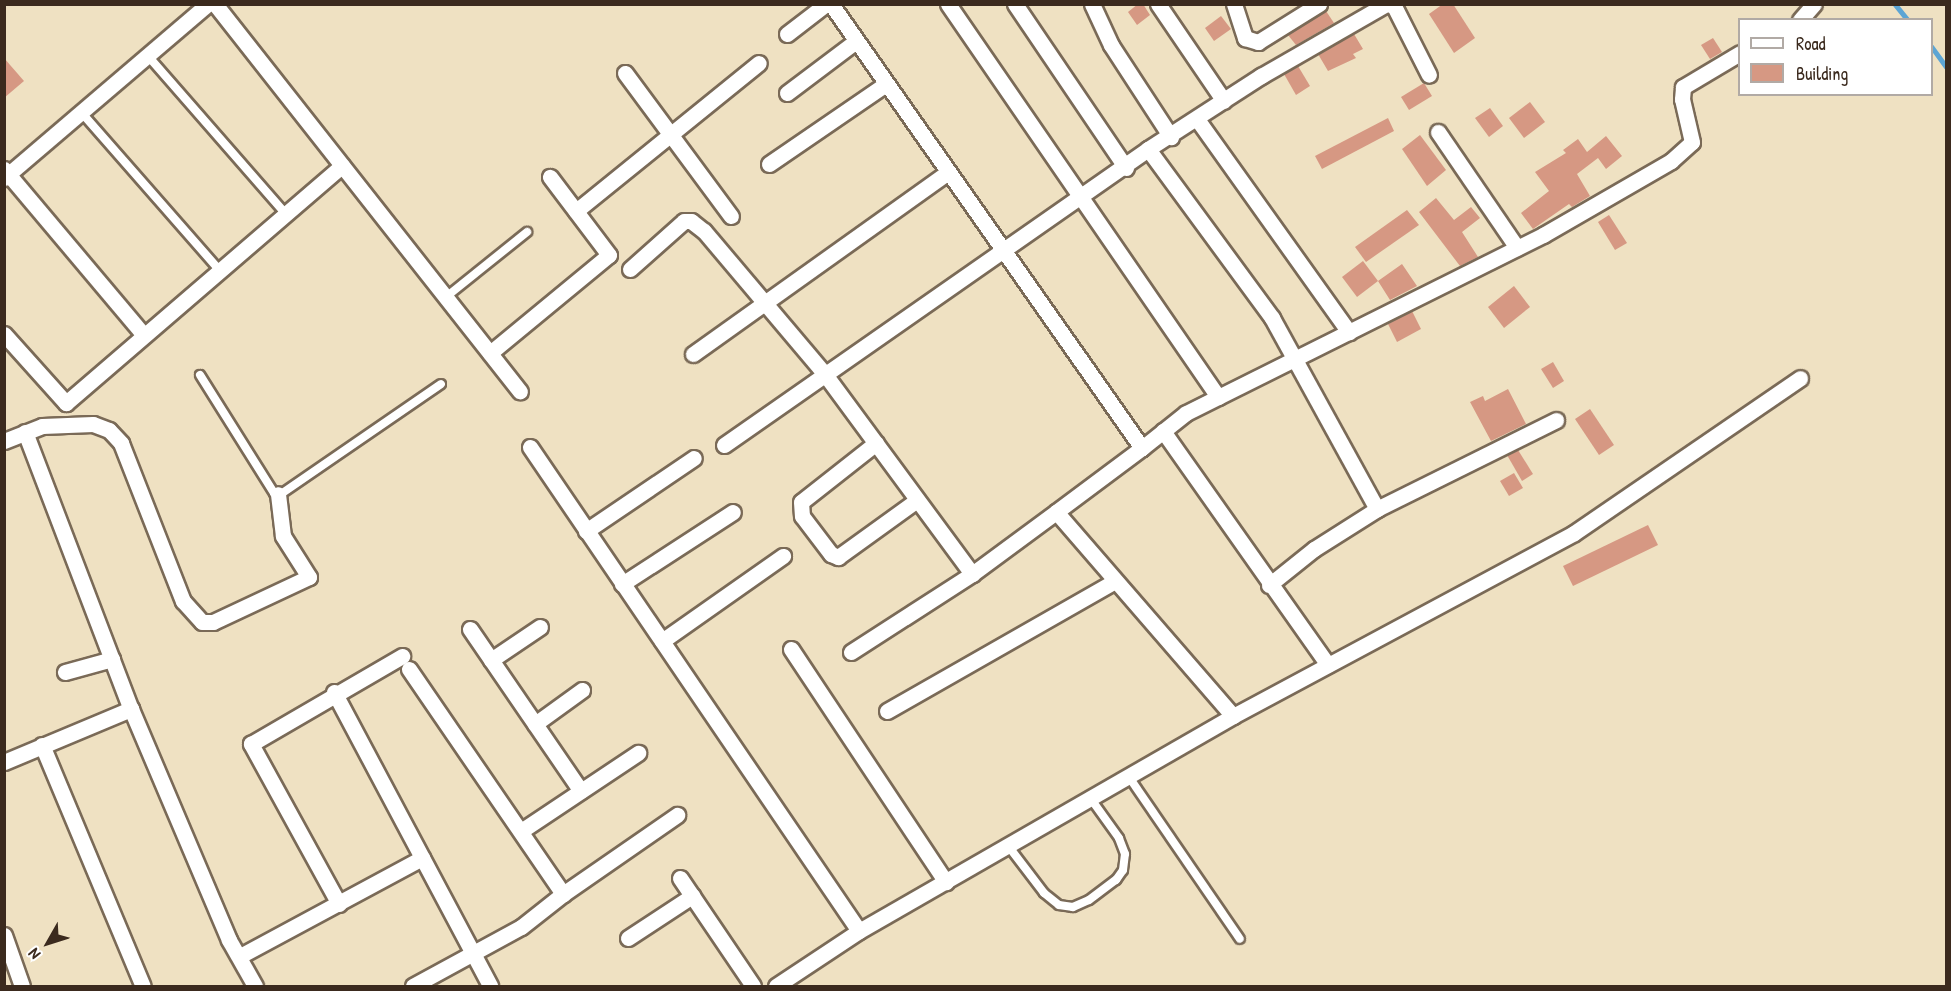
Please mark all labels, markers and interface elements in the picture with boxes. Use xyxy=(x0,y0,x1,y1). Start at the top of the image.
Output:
legend xyxy=(1738,18,1933,96)
text: Road xyxy=(1796,31,1826,56)
text: Building xyxy=(1796,61,1848,86)
north arrow xyxy=(18,913,78,973)
text: N xyxy=(23,944,45,965)

